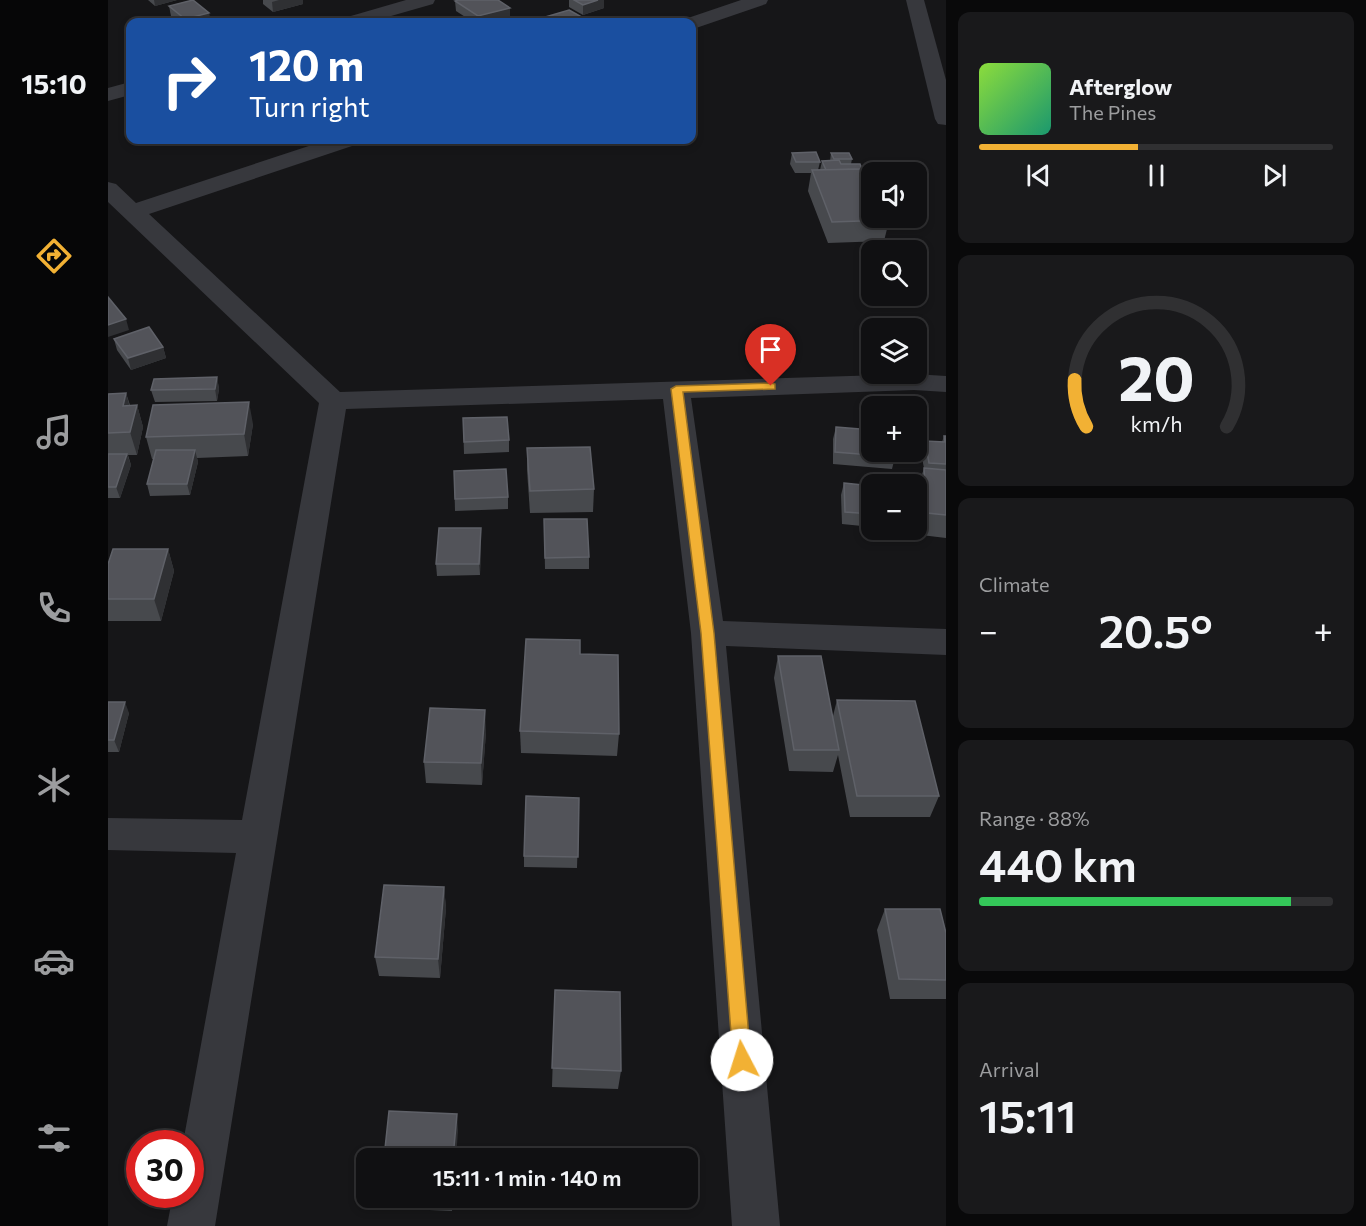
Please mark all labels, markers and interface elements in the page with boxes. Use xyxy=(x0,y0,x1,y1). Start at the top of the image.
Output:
text: 120 m xyxy=(249,38,364,90)
icon: right xyxy=(150,42,228,120)
text: 15:10 xyxy=(21,67,87,100)
text: Afterglow xyxy=(1069,73,1172,100)
text: Turn right xyxy=(249,90,369,123)
text: The Pines xyxy=(1069,100,1156,124)
icon: previous xyxy=(1022,159,1055,192)
icon: pause xyxy=(1140,159,1173,192)
icon: next xyxy=(1258,159,1291,192)
map controls xyxy=(861,162,927,540)
button: sound xyxy=(861,162,927,228)
icon: directions xyxy=(33,235,75,277)
button: search xyxy=(861,240,927,306)
button: layers xyxy=(861,318,927,384)
pin xyxy=(745,324,796,386)
icon: arrive xyxy=(754,333,787,366)
text: 20 xyxy=(1118,338,1194,414)
button: + xyxy=(861,396,927,462)
icon: music xyxy=(33,411,75,453)
text: km/h xyxy=(1130,411,1182,437)
button: − xyxy=(861,474,927,540)
text: Climate xyxy=(979,572,1049,596)
icon: phone xyxy=(33,587,75,629)
text: 20.5° xyxy=(1099,602,1213,657)
text: − xyxy=(979,609,998,650)
text: + xyxy=(1314,609,1333,650)
icon: climate xyxy=(33,764,75,806)
text: Range · 88% xyxy=(979,806,1090,830)
text: 440 km xyxy=(979,836,1137,891)
icon: car xyxy=(33,940,75,982)
position arrow xyxy=(710,1028,774,1092)
text: Arrival xyxy=(979,1057,1040,1081)
text: 15:11 xyxy=(979,1087,1077,1142)
icon: filters xyxy=(33,1117,75,1159)
speed limit sign: 30 xyxy=(126,1130,204,1208)
text: 15:11 · 1 min · 140 m xyxy=(433,1164,621,1191)

